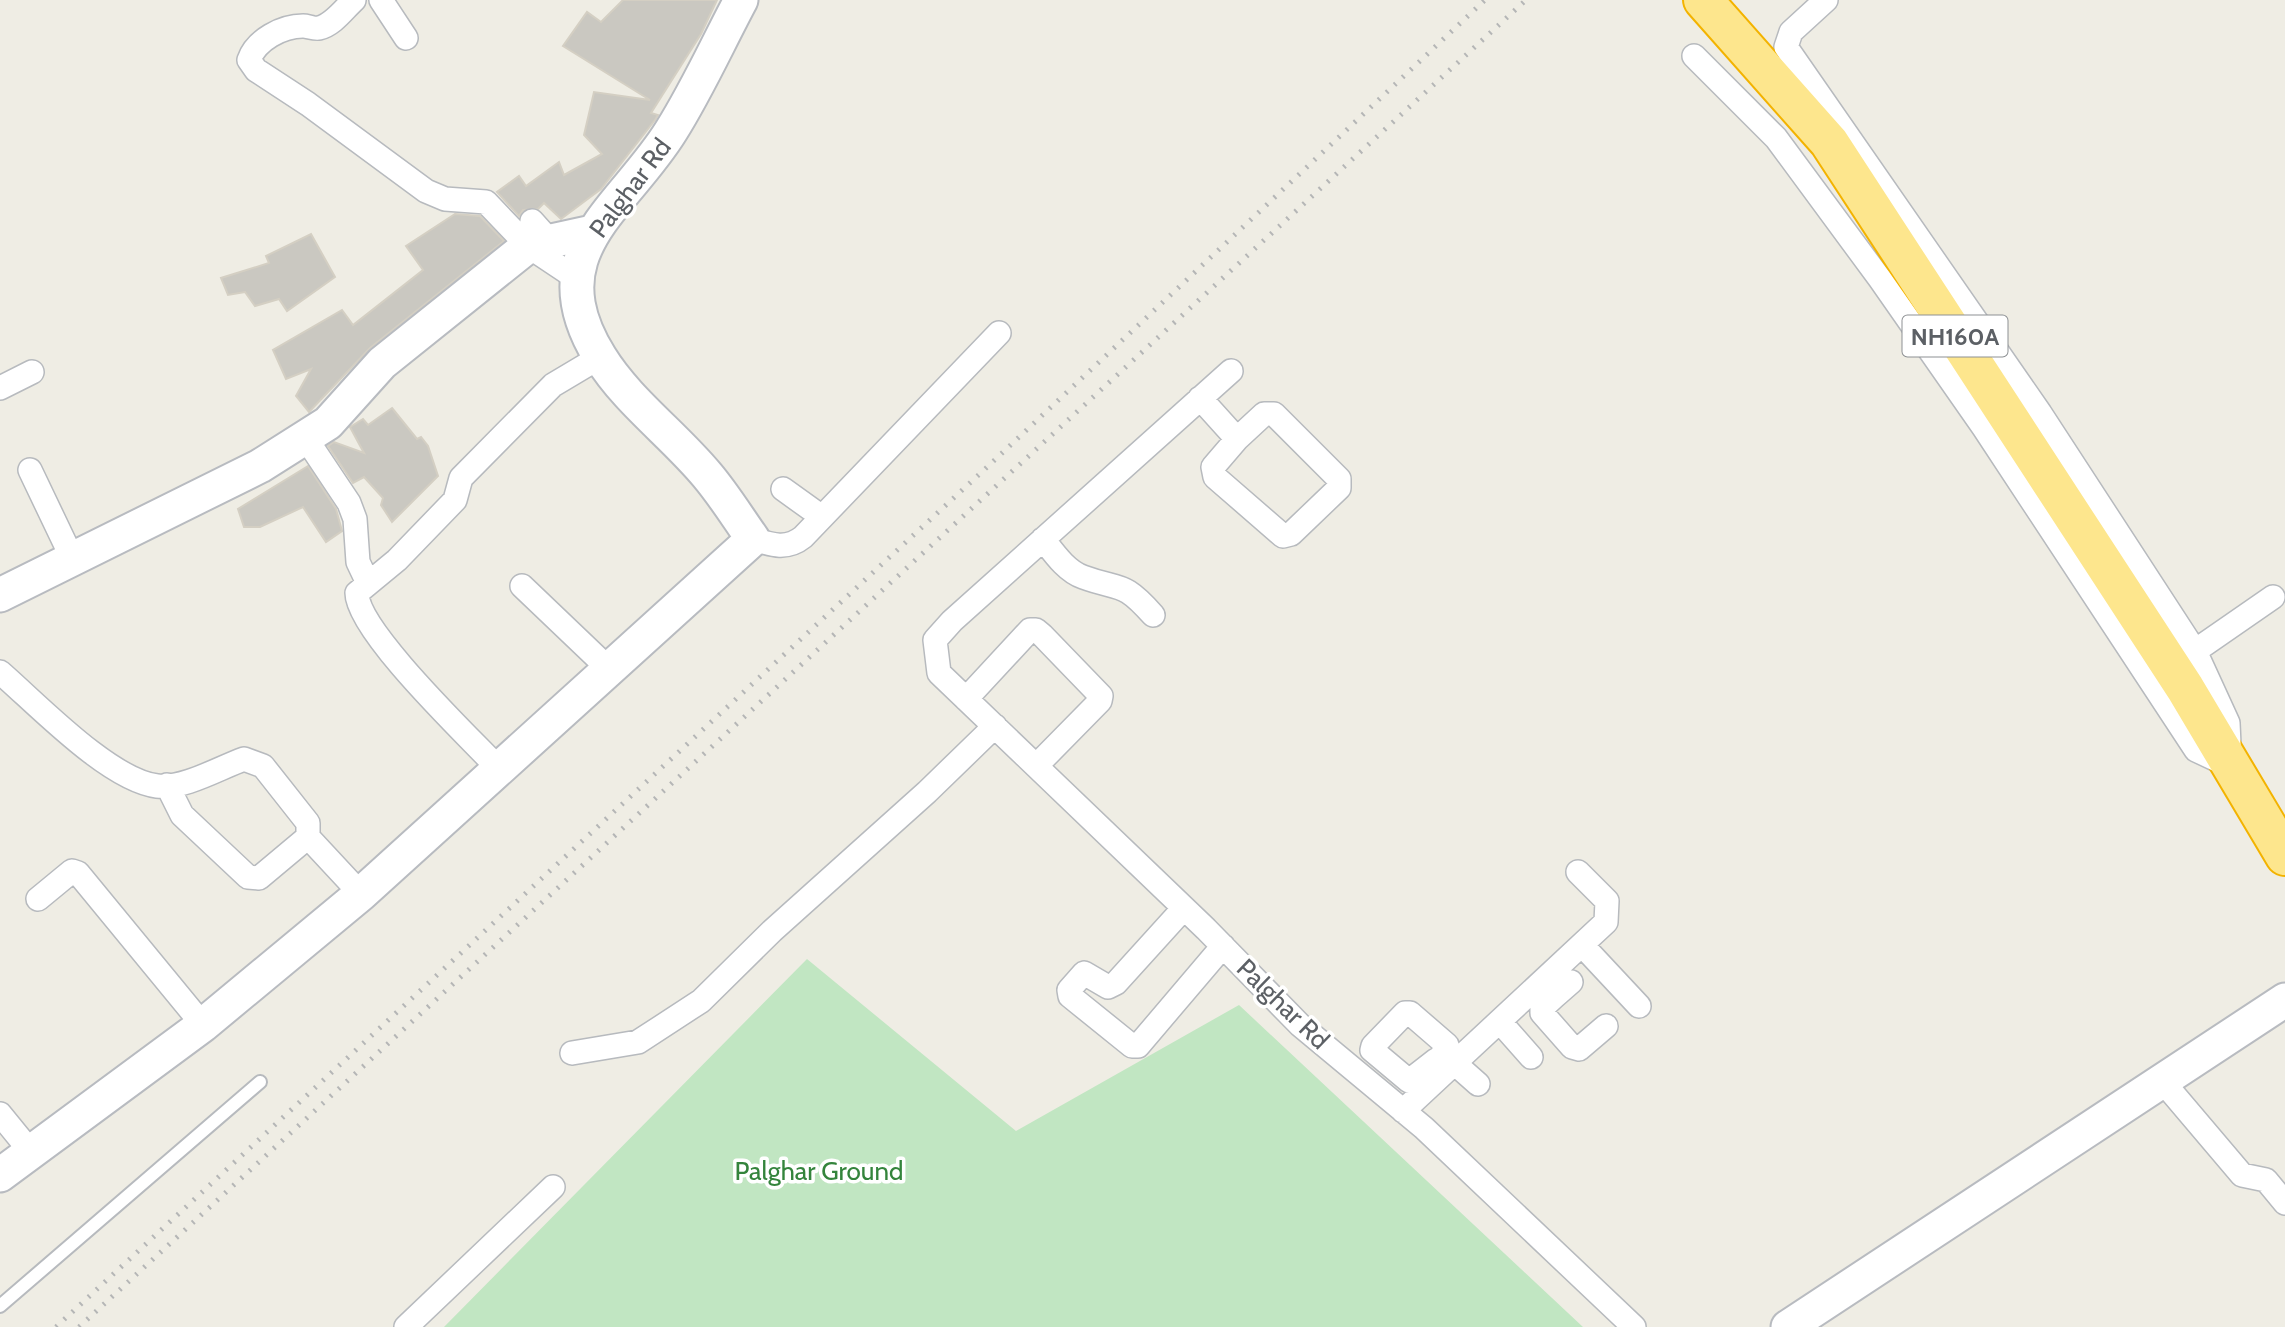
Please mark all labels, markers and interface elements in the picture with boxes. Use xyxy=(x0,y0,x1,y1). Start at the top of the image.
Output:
street label: Palghar Rd xyxy=(582,132,678,244)
road number: NH160A xyxy=(1902,316,2008,356)
street label: Palghar Rd xyxy=(1230,952,1336,1056)
park label: Palghar Ground xyxy=(735,1155,903,1187)

